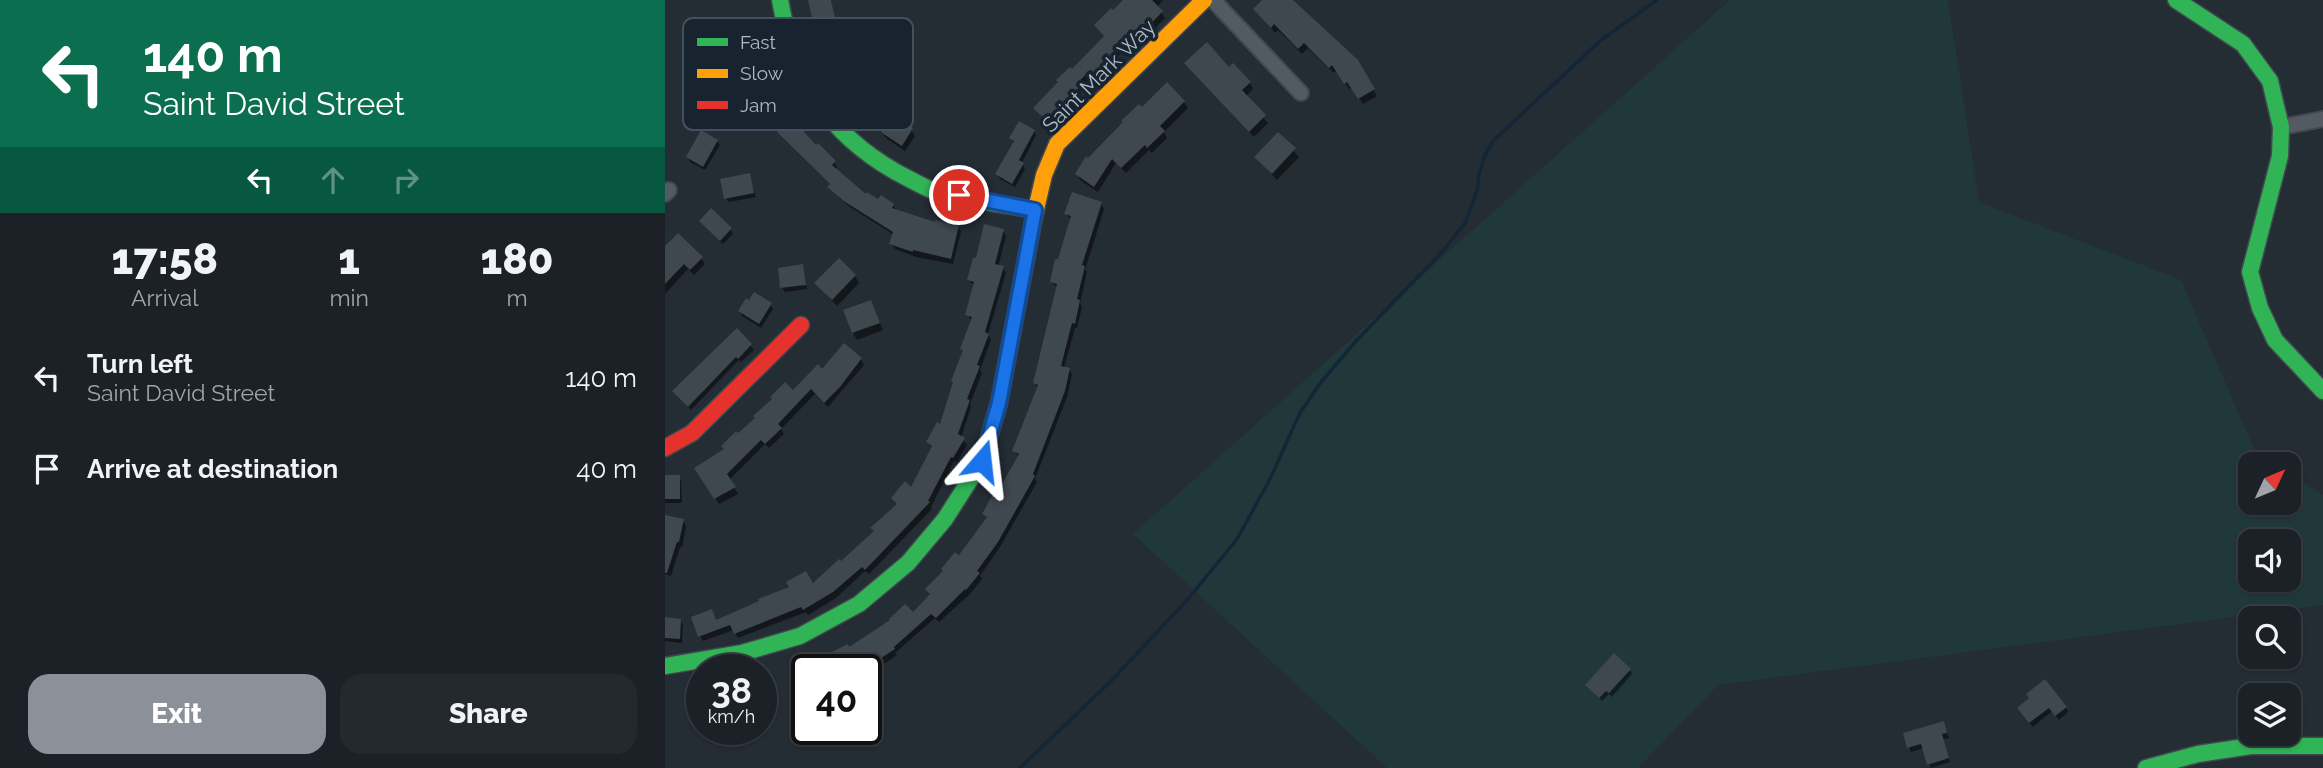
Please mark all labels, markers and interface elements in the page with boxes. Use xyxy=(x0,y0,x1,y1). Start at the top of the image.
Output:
street label: Saint Mark Way xyxy=(1037,14,1160,137)
legend xyxy=(683,18,913,130)
text: 140 m xyxy=(143,26,283,83)
icon: left xyxy=(28,28,119,119)
text: Fast xyxy=(740,31,776,53)
text: Slow xyxy=(740,62,784,84)
text: Saint David Street xyxy=(143,85,405,122)
text: Jam xyxy=(740,94,777,116)
icon: left xyxy=(241,161,279,199)
icon: ahead xyxy=(314,161,352,199)
icon: right xyxy=(387,161,425,199)
pin xyxy=(929,165,989,225)
icon: arrive xyxy=(940,176,978,214)
text: 17:58 xyxy=(112,235,218,284)
text: 1 xyxy=(338,235,360,284)
text: 180 xyxy=(480,235,554,284)
text: Arrival xyxy=(131,284,198,311)
text: min xyxy=(329,284,369,311)
text: m xyxy=(506,284,528,311)
text: Turn left xyxy=(87,349,193,379)
icon: left xyxy=(28,359,66,397)
text: 140 m xyxy=(565,363,637,393)
text: Saint David Street xyxy=(87,379,275,406)
position arrow xyxy=(945,424,1019,498)
icon: arrive xyxy=(28,450,66,488)
north arrow xyxy=(2238,452,2301,514)
map controls xyxy=(2238,452,2301,746)
text: Arrive at destination xyxy=(87,454,338,484)
text: 40 m xyxy=(576,454,637,484)
button: sound xyxy=(2238,529,2301,592)
button: search xyxy=(2238,606,2301,669)
speed limit sign: 40 xyxy=(791,654,882,745)
text: 38 xyxy=(711,670,752,711)
button: Exit xyxy=(28,674,326,754)
button: Share xyxy=(340,674,637,754)
button: layers xyxy=(2238,683,2301,746)
text: km/h xyxy=(708,706,755,727)

